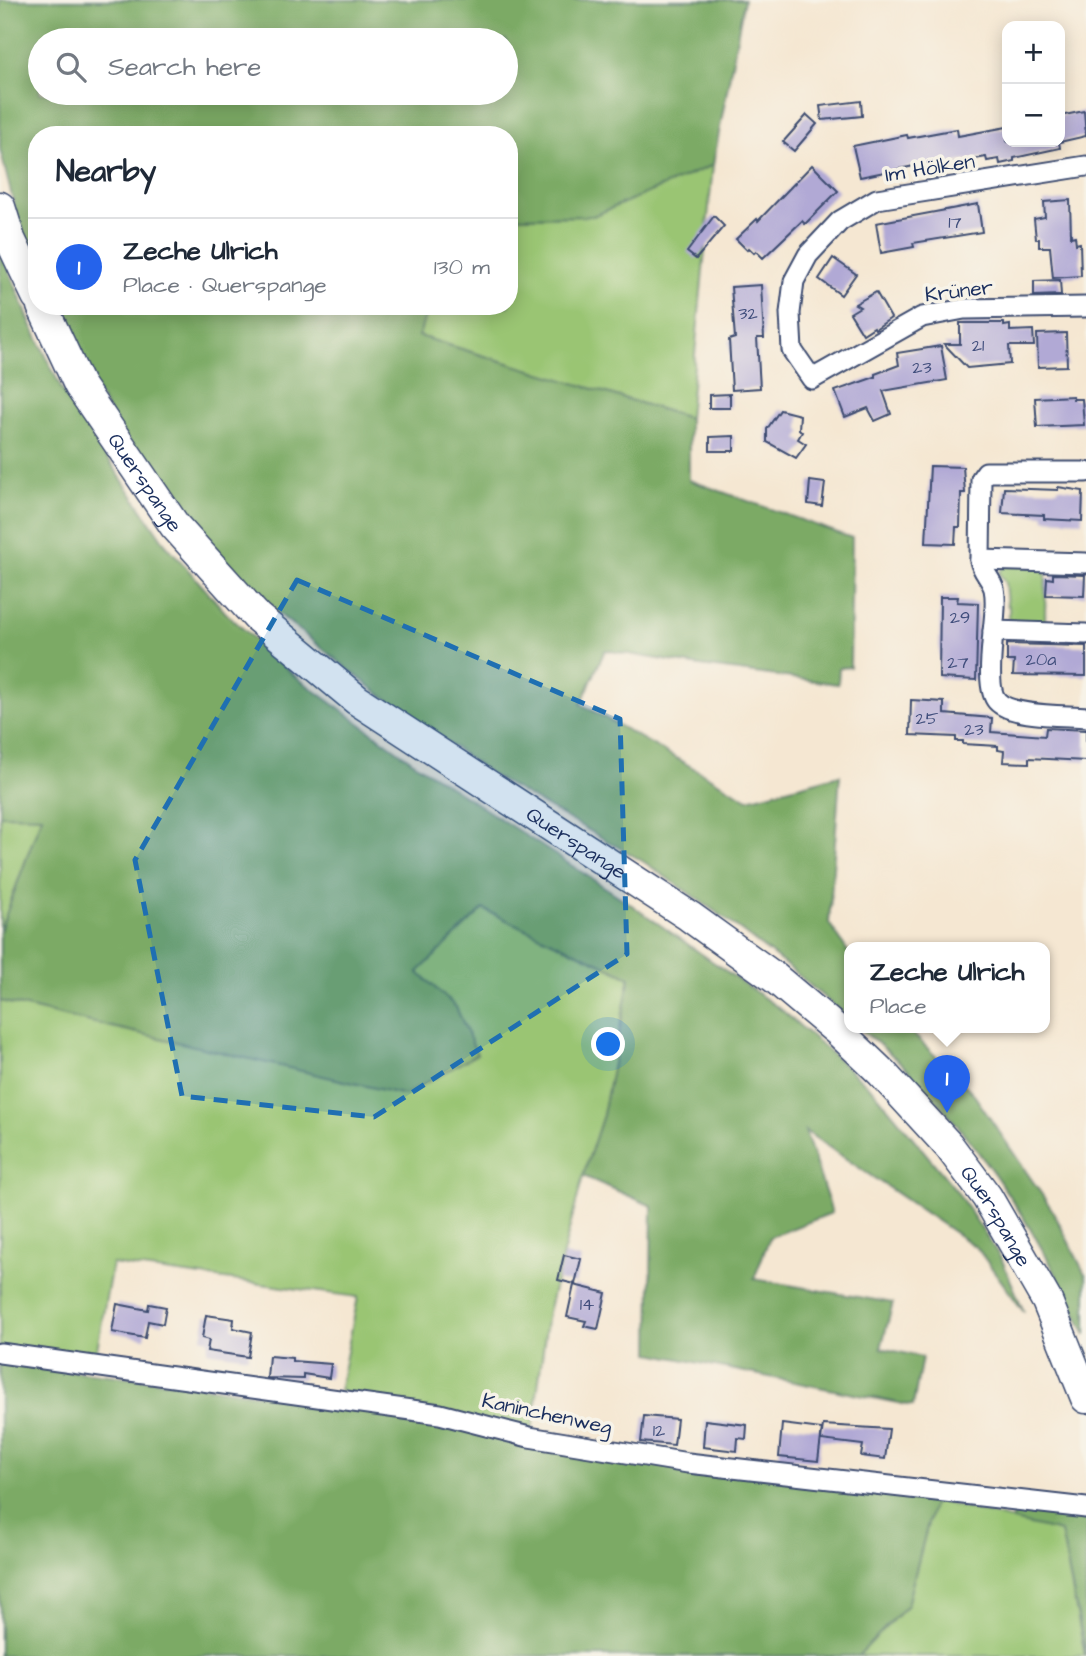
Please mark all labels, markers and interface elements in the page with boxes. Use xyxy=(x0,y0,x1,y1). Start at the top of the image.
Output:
map controls xyxy=(1002,21,1065,147)
button: + xyxy=(1002,21,1065,84)
search box xyxy=(28,28,518,105)
icon: search xyxy=(52,48,90,86)
text: Search here xyxy=(108,49,261,85)
button: − xyxy=(1002,84,1065,147)
street label: Im Hölken xyxy=(883,147,977,189)
text: Nearby xyxy=(56,151,156,193)
house number: 17 xyxy=(948,210,962,235)
text: Zeche Ulrich xyxy=(123,233,278,269)
text: 1 xyxy=(78,251,80,283)
text: 130 m xyxy=(434,251,490,283)
text: Place · Querspange xyxy=(123,269,327,301)
street label: Krüner xyxy=(923,272,995,310)
house number: 32 xyxy=(738,301,758,326)
house number: 21 xyxy=(972,333,984,358)
house number: 23 xyxy=(912,355,932,380)
street label: Querspange xyxy=(101,427,189,538)
house number: 29 xyxy=(950,605,970,630)
house number: 20a xyxy=(1026,647,1056,672)
house number: 27 xyxy=(947,650,969,675)
house number: 25 xyxy=(915,706,939,731)
house number: 23 xyxy=(964,717,984,742)
street label: Querspange xyxy=(521,799,632,886)
popup xyxy=(844,942,1050,1033)
text: Zeche Ulrich xyxy=(870,954,1024,990)
text: Place xyxy=(870,990,927,1022)
your location xyxy=(591,1027,625,1061)
pin: 1 xyxy=(924,1055,970,1113)
street label: Querspange xyxy=(954,1159,1039,1272)
house number: 14 xyxy=(580,1292,594,1317)
street label: Kaninchenweg xyxy=(479,1386,615,1444)
house number: 12 xyxy=(653,1418,666,1443)

